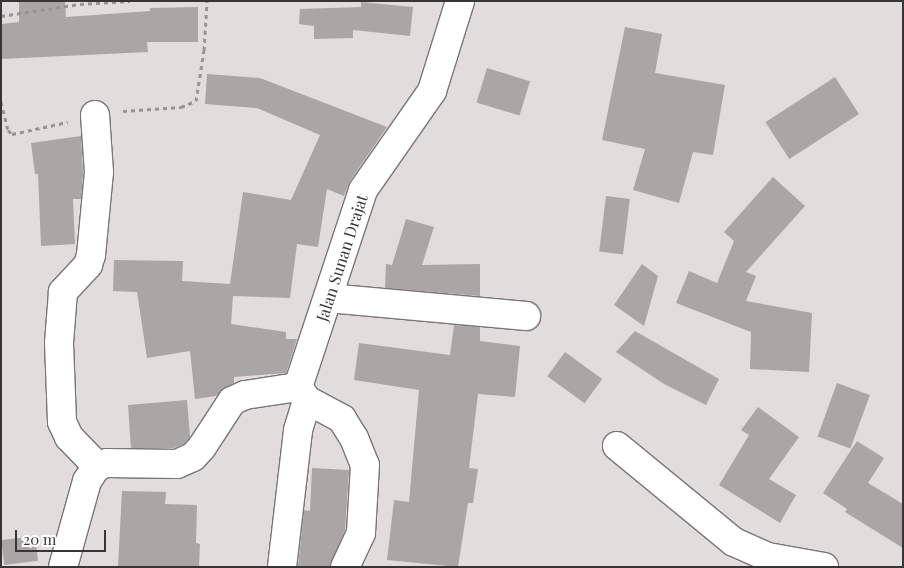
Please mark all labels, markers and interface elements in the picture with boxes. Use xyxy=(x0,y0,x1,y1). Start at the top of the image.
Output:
street label: Jalan Sunan Drajat xyxy=(312,192,372,324)
scale bar xyxy=(18,520,109,552)
text: 20 m xyxy=(23,529,56,549)

